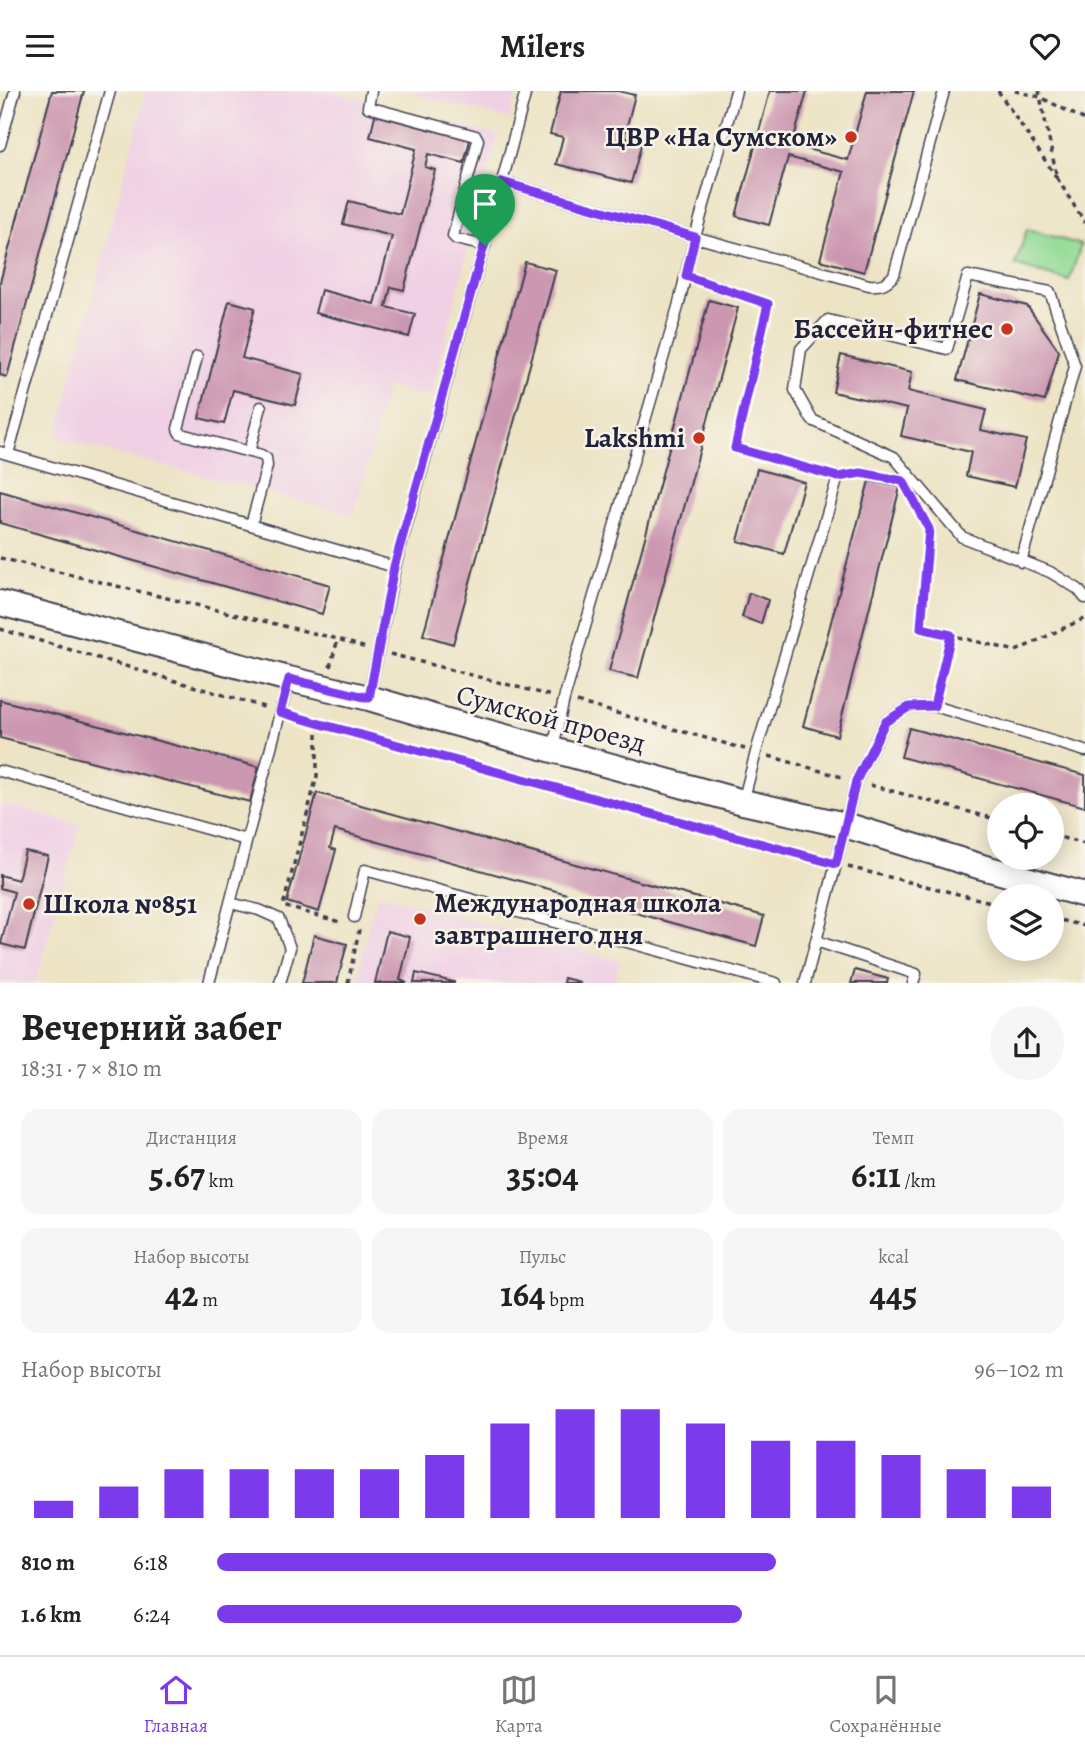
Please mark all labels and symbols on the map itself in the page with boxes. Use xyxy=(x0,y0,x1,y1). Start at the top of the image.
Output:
place label: ЦВР «На Сумском» xyxy=(605,118,837,156)
marker: ЦВР «На Сумском» xyxy=(843,129,859,145)
pin xyxy=(455,174,515,246)
place label: Бассейн-фитнес xyxy=(794,310,993,348)
marker: Бассейн-фитнес xyxy=(999,321,1015,337)
place label: Lakshmi xyxy=(584,419,685,457)
marker: Lakshmi xyxy=(691,430,707,446)
street label: Сумской проезд xyxy=(452,676,650,762)
place label: Международная школа завтрашнего дня xyxy=(434,884,722,954)
place label: Школа №851 xyxy=(43,885,197,923)
marker: Школа №851 xyxy=(21,896,37,912)
marker: Международная школа завтрашнего дня xyxy=(412,911,428,927)

